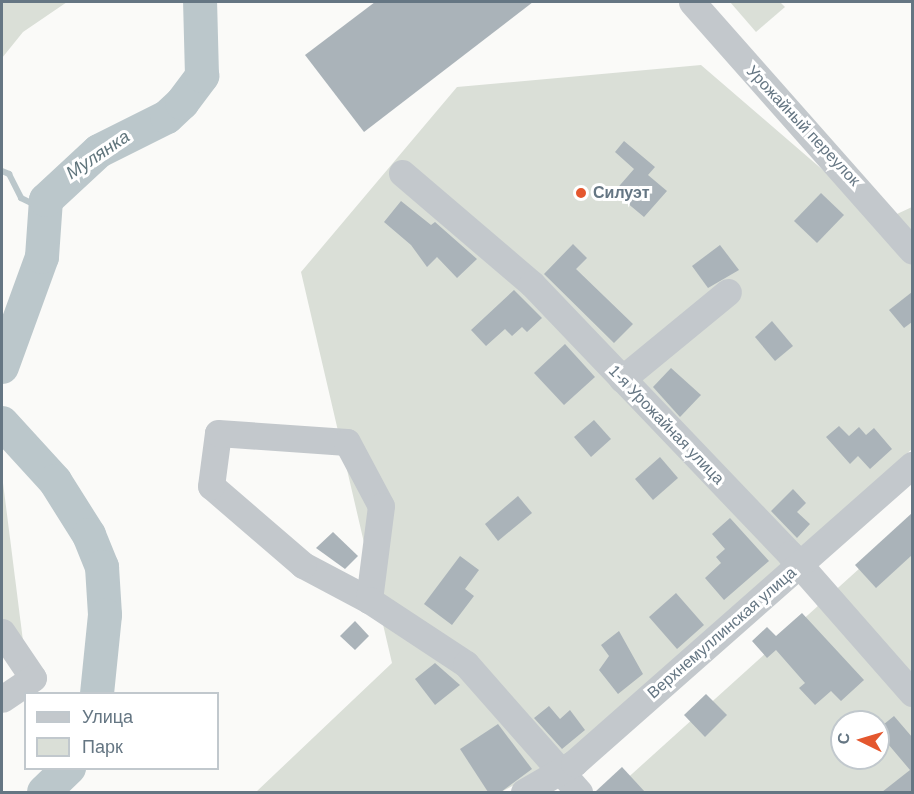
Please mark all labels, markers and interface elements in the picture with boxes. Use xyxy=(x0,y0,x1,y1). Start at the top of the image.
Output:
street label: Урожайный переулок xyxy=(742,62,864,190)
water label: Мулянка xyxy=(62,126,134,184)
place label: Силуэт xyxy=(593,183,649,203)
marker: Силуэт xyxy=(574,186,588,200)
street label: 1-я Урожайная улица xyxy=(604,362,728,488)
street label: Верхнемуллинская улица xyxy=(644,563,800,703)
legend xyxy=(24,692,219,770)
text: Улица xyxy=(82,707,133,727)
north arrow xyxy=(830,710,890,770)
text: С xyxy=(835,732,853,745)
text: Парк xyxy=(82,737,123,757)

